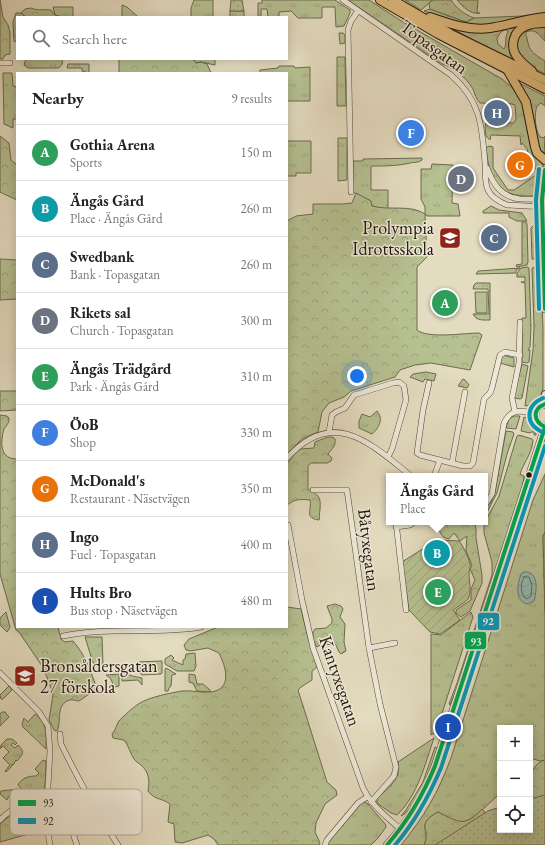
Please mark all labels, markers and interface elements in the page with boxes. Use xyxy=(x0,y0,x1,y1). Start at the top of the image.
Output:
street label: Topasgatan xyxy=(396,14,473,79)
search box xyxy=(16,16,288,60)
icon: search xyxy=(30,27,52,49)
text: Search here xyxy=(62,29,127,48)
text: Nearby xyxy=(32,87,84,109)
text: 9 results xyxy=(231,90,272,107)
pin: H xyxy=(484,98,510,128)
pin: F xyxy=(398,118,424,148)
text: Gothia Arena xyxy=(70,135,155,154)
text: A xyxy=(40,144,50,161)
text: 150 m xyxy=(241,144,272,161)
pin: G xyxy=(507,150,533,180)
text: Sports xyxy=(70,154,102,171)
pin: D xyxy=(448,164,474,194)
text: Ängås Gård xyxy=(70,191,144,210)
text: B xyxy=(41,200,49,217)
text: 260 m xyxy=(241,200,272,217)
text: Place · Ängås Gård xyxy=(70,210,162,227)
place label: Prolympia Idrottsskola xyxy=(352,216,435,260)
pin: C xyxy=(481,223,507,253)
school or university icon: Prolympia Idrottsskola xyxy=(437,225,463,251)
text: Swedbank xyxy=(70,247,134,266)
text: C xyxy=(40,256,50,273)
text: 260 m xyxy=(241,256,272,273)
text: Bank · Topasgatan xyxy=(70,266,160,283)
pin: A xyxy=(432,288,458,318)
text: Rikets sal xyxy=(70,303,131,322)
text: D xyxy=(40,312,50,329)
text: 300 m xyxy=(241,312,272,329)
text: Church · Topasgatan xyxy=(70,322,174,339)
text: Ängås Trädgård xyxy=(70,359,171,378)
your location xyxy=(347,366,367,386)
text: E xyxy=(41,368,49,385)
text: 310 m xyxy=(241,368,272,385)
text: Park · Ängås Gård xyxy=(70,378,159,395)
text: ÖoB xyxy=(70,415,98,434)
text: F xyxy=(41,424,49,441)
text: 330 m xyxy=(241,424,272,441)
text: Shop xyxy=(70,434,96,451)
unlabelled marker xyxy=(524,470,534,480)
text: McDonald's xyxy=(70,471,145,490)
popup xyxy=(386,473,488,525)
text: G xyxy=(40,480,50,497)
text: 350 m xyxy=(241,480,272,497)
text: Ängås Gård xyxy=(400,481,474,500)
text: Restaurant · Näsetvägen xyxy=(70,490,190,507)
text: Place xyxy=(400,500,426,517)
street label: Båtyxegatan xyxy=(353,507,386,593)
text: Ingo xyxy=(70,527,99,546)
text: H xyxy=(40,536,50,553)
text: 400 m xyxy=(241,536,272,553)
pin: B xyxy=(424,538,450,568)
text: Fuel · Topasgatan xyxy=(70,546,156,563)
pin: E xyxy=(425,577,451,607)
text: Hults Bro xyxy=(70,583,132,602)
text: I xyxy=(43,592,47,609)
text: 480 m xyxy=(241,592,272,609)
text: Bus stop · Näsetvägen xyxy=(70,602,178,619)
line badge: 92 xyxy=(477,612,500,631)
text: 92 xyxy=(482,614,494,628)
line badge: 93 xyxy=(464,631,487,650)
street label: Kantyxegatan xyxy=(314,633,367,730)
text: 93 xyxy=(470,634,482,648)
place label: Bronsåldersgatan 27 förskola xyxy=(40,654,158,698)
school or university icon: Bronsåldersgatan 27 förskola xyxy=(12,663,38,689)
pin: I xyxy=(435,712,461,742)
map controls xyxy=(497,725,533,833)
button: + xyxy=(497,725,533,761)
button: − xyxy=(497,761,533,797)
legend xyxy=(10,789,142,835)
text: 93 xyxy=(43,796,54,810)
button: locate xyxy=(497,797,533,833)
text: 92 xyxy=(43,814,54,828)

